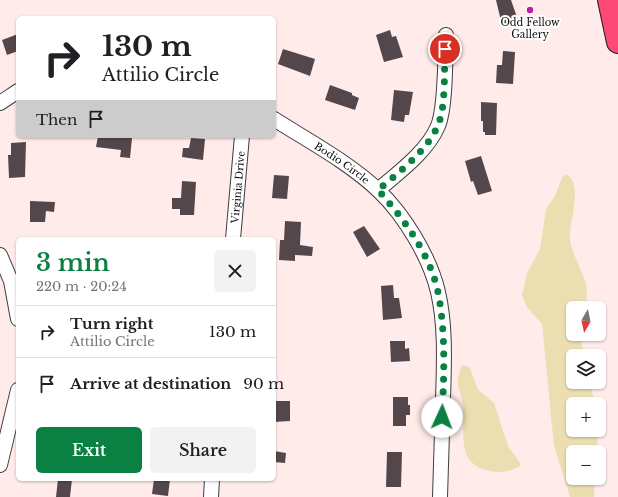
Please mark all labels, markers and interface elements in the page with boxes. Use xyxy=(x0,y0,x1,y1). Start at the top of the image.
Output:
marker: Odd Fellow Gallery xyxy=(525,5,535,15)
place label: Odd Fellow Gallery xyxy=(500,16,560,41)
text: 130 m xyxy=(102,29,192,64)
icon: right xyxy=(36,32,88,84)
pin xyxy=(428,32,462,66)
icon: arrive xyxy=(434,38,456,60)
text: Attilio Circle xyxy=(102,64,219,86)
icon: arrive xyxy=(85,108,107,130)
text: Then xyxy=(36,110,77,129)
street label: Bodio Circle xyxy=(312,139,373,187)
street label: Virginia Drive xyxy=(228,150,247,225)
text: 3 min xyxy=(36,248,110,277)
button: close xyxy=(214,250,256,292)
text: 220 m · 20:24 xyxy=(36,278,127,295)
north arrow xyxy=(566,301,606,341)
map controls xyxy=(566,301,606,485)
text: Turn right xyxy=(70,314,153,333)
icon: right xyxy=(36,321,58,343)
text: 130 m xyxy=(209,322,256,341)
text: Attilio Circle xyxy=(70,333,155,350)
button: layers xyxy=(566,349,606,389)
icon: arrive xyxy=(36,373,58,395)
text: Arrive at destination xyxy=(70,374,231,393)
text: 90 m xyxy=(243,374,284,393)
position arrow xyxy=(421,396,463,438)
button: + xyxy=(566,397,606,437)
button: Exit xyxy=(36,427,142,473)
button: Share xyxy=(150,427,256,473)
button: − xyxy=(566,445,606,485)

